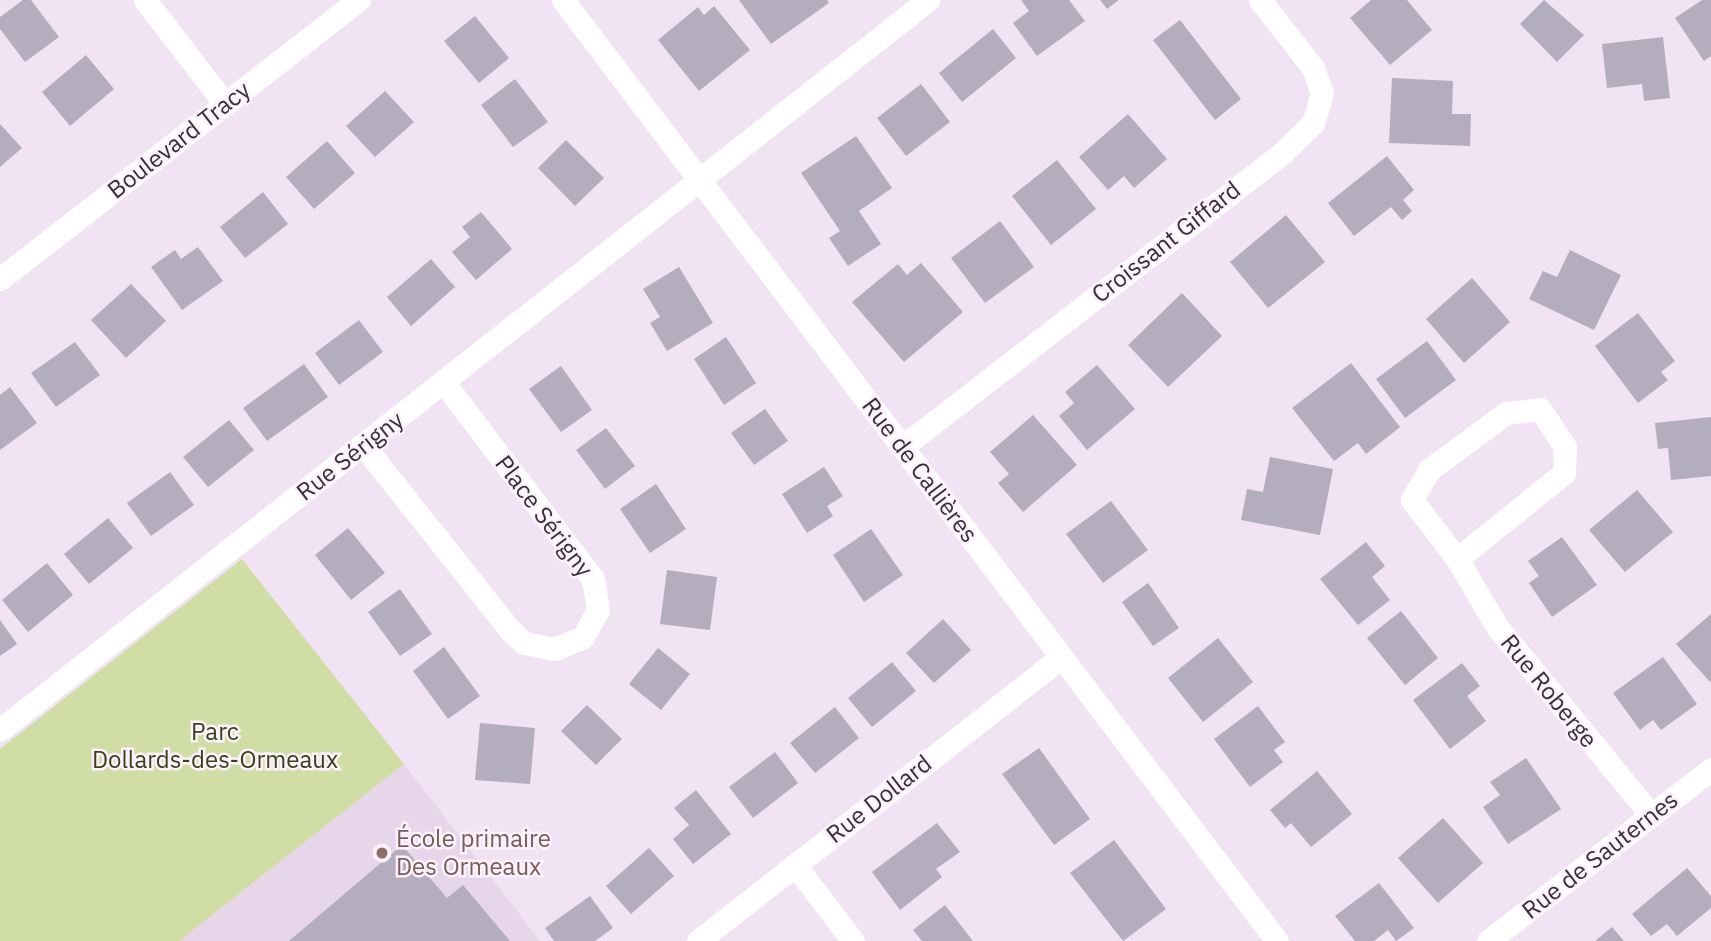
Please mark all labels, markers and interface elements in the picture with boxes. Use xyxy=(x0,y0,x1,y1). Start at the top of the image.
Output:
street label: Boulevard Tracy xyxy=(102,75,256,205)
street label: Croissant Giffard xyxy=(1086,175,1246,309)
street label: Rue de Callières xyxy=(856,392,984,548)
street label: Rue Sérigny xyxy=(291,405,409,507)
street label: Place Sérigny xyxy=(489,450,599,582)
street label: Rue Roberge xyxy=(1495,629,1603,753)
park label: Parc Dollards-des-Ormeaux xyxy=(92,718,338,774)
street label: Rue Dollard xyxy=(821,749,937,849)
street label: Rue de Sauternes xyxy=(1516,785,1684,925)
place label: École primaire Des Ormeaux xyxy=(396,825,551,881)
marker: École primaire Des Ormeaux xyxy=(374,845,390,861)

